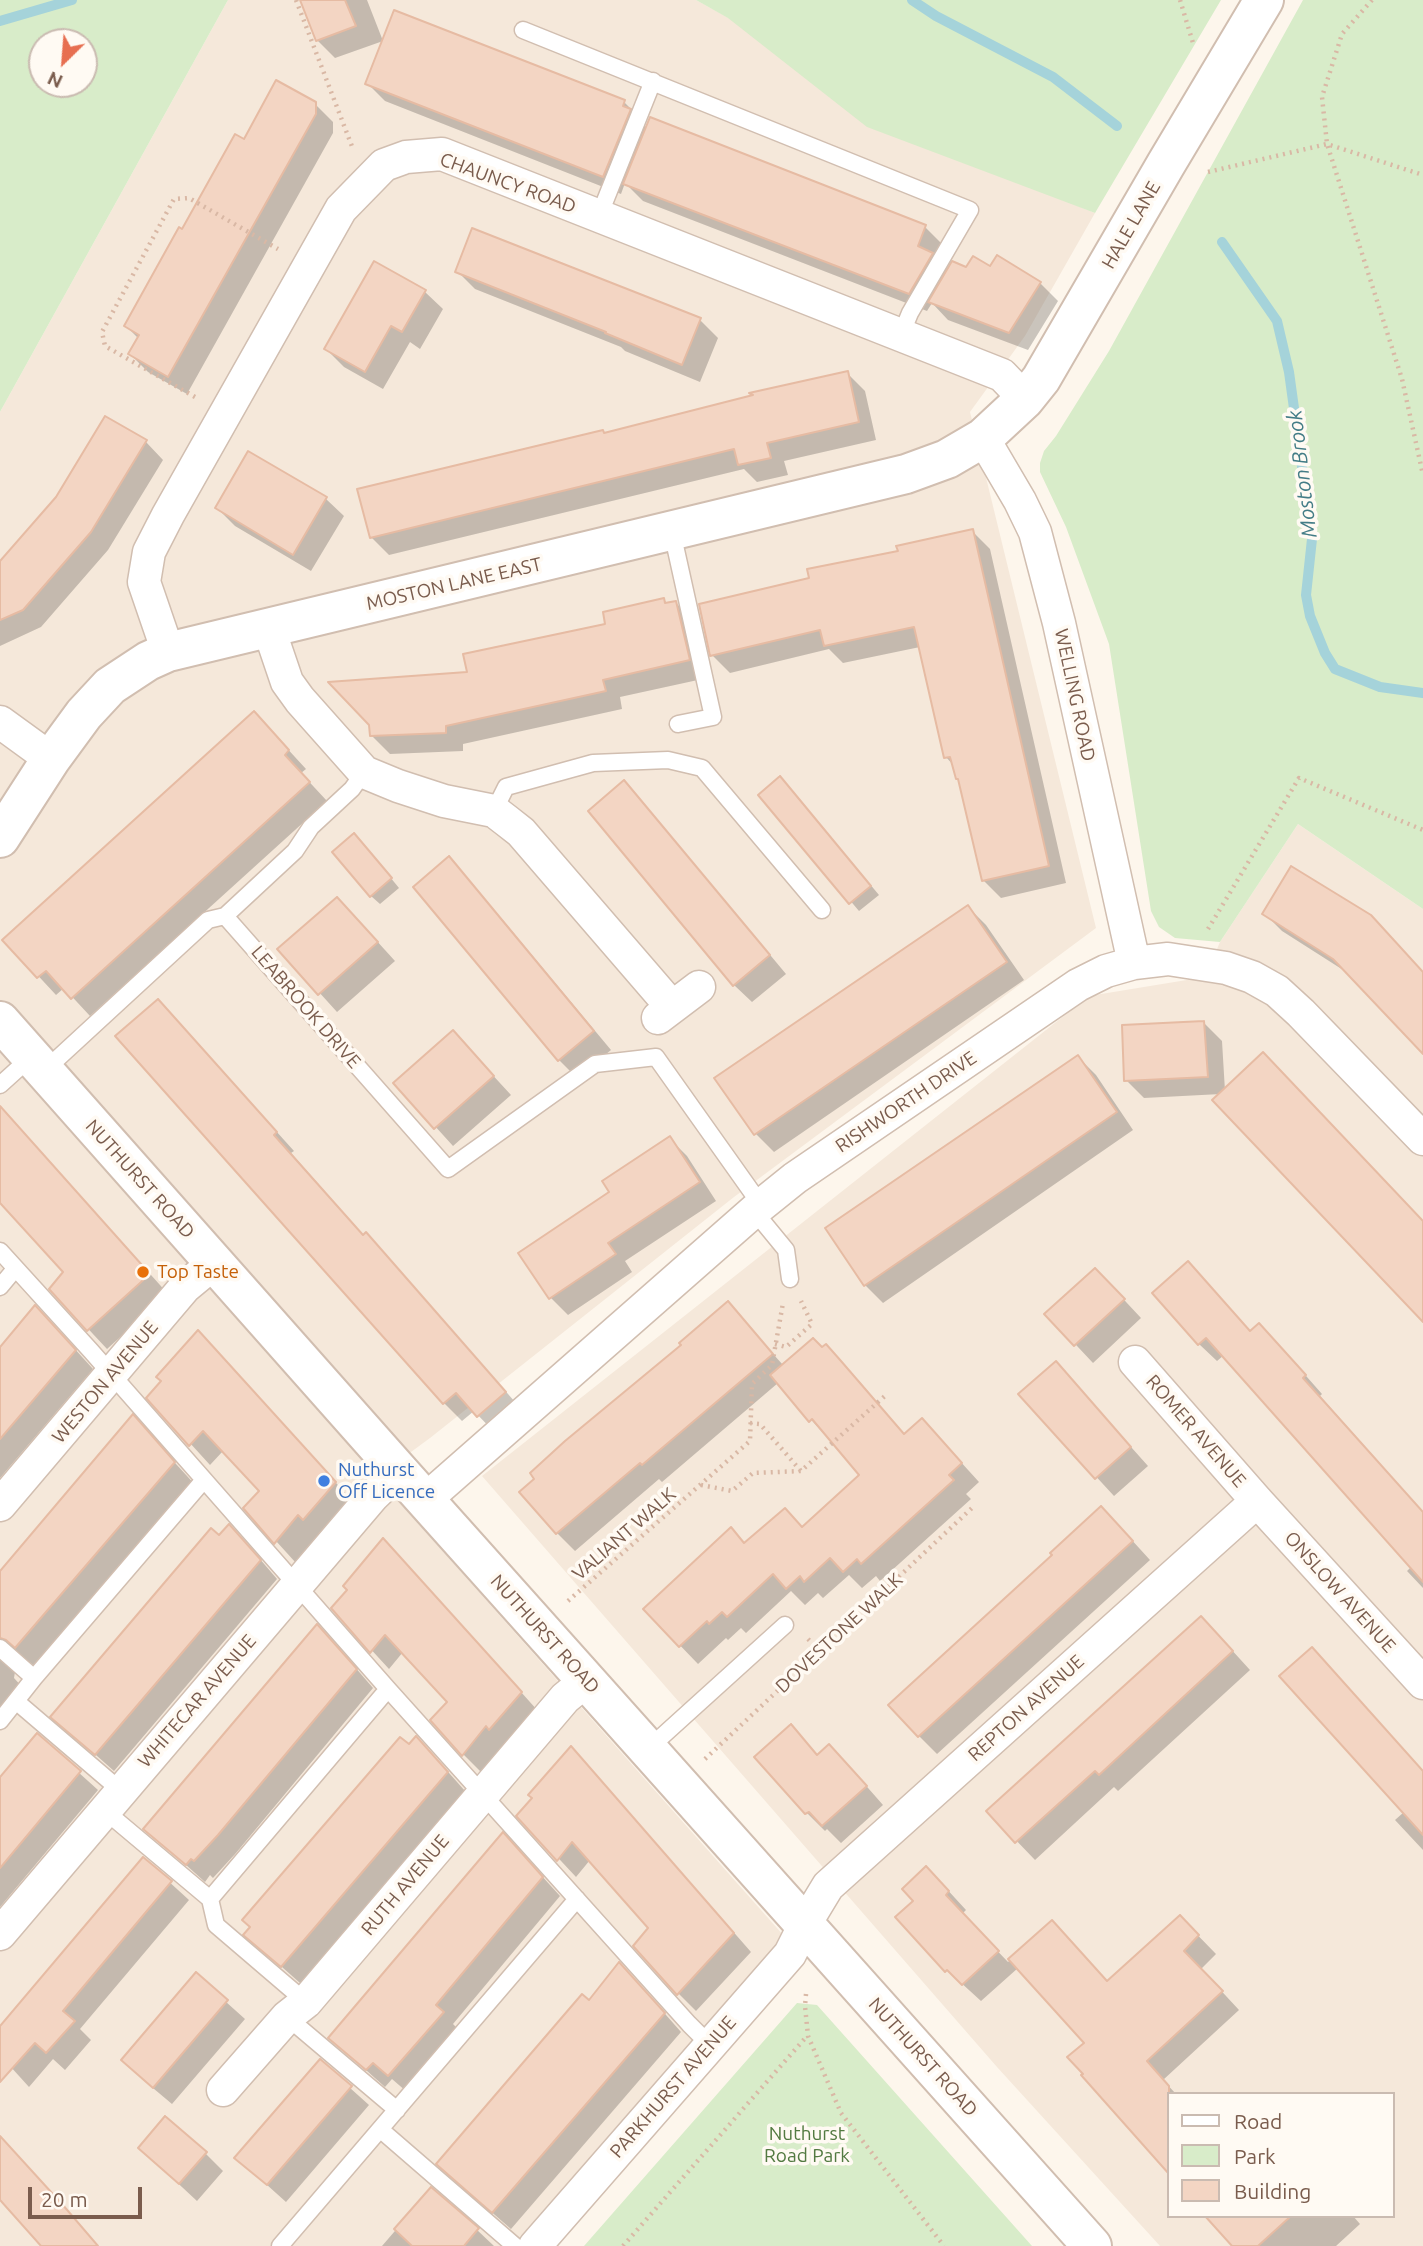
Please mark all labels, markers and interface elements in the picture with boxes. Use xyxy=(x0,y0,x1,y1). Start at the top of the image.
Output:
north arrow xyxy=(28,28,98,98)
text: N xyxy=(44,67,66,93)
street label: CHAUNCY ROAD xyxy=(437,148,579,218)
street label: HALE LANE xyxy=(1097,177,1165,273)
water label: Moston Brook xyxy=(1282,409,1322,539)
street label: MOSTON LANE EAST xyxy=(364,553,544,615)
street label: WELLING ROAD xyxy=(1050,627,1100,763)
street label: LEABROOK DRIVE xyxy=(247,941,365,1073)
street label: RISHWORTH DRIVE xyxy=(831,1046,981,1158)
street label: NUTHURST ROAD xyxy=(81,1115,199,1243)
place label: Top Taste xyxy=(157,1261,239,1283)
marker: Top Taste xyxy=(135,1264,151,1280)
street label: WESTON AVENUE xyxy=(47,1316,163,1448)
street label: ROMER AVENUE xyxy=(1141,1370,1251,1492)
place label: Nuthurst Off Licence xyxy=(338,1459,435,1503)
marker: Nuthurst Off Licence xyxy=(316,1473,332,1489)
street label: VALIANT WALK xyxy=(568,1483,680,1585)
street label: ONSLOW AVENUE xyxy=(1280,1527,1400,1657)
street label: DOVESTONE WALK xyxy=(771,1568,907,1698)
street label: NUTHURST ROAD xyxy=(486,1570,604,1698)
street label: WHITECAR AVENUE xyxy=(133,1630,261,1772)
street label: REPTON AVENUE xyxy=(963,1650,1089,1766)
street label: RUTH AVENUE xyxy=(356,1830,454,1940)
street label: NUTHURST ROAD xyxy=(864,1993,982,2121)
street label: PARKHURST AVENUE xyxy=(605,2011,741,2163)
legend xyxy=(1168,2092,1395,2218)
text: Road xyxy=(1234,2109,1282,2133)
park label: Nuthurst Road Park xyxy=(764,2123,850,2167)
text: Park xyxy=(1234,2144,1276,2168)
scale bar xyxy=(32,2172,145,2216)
text: Building xyxy=(1234,2179,1311,2203)
text: 20 m xyxy=(41,2187,88,2211)

